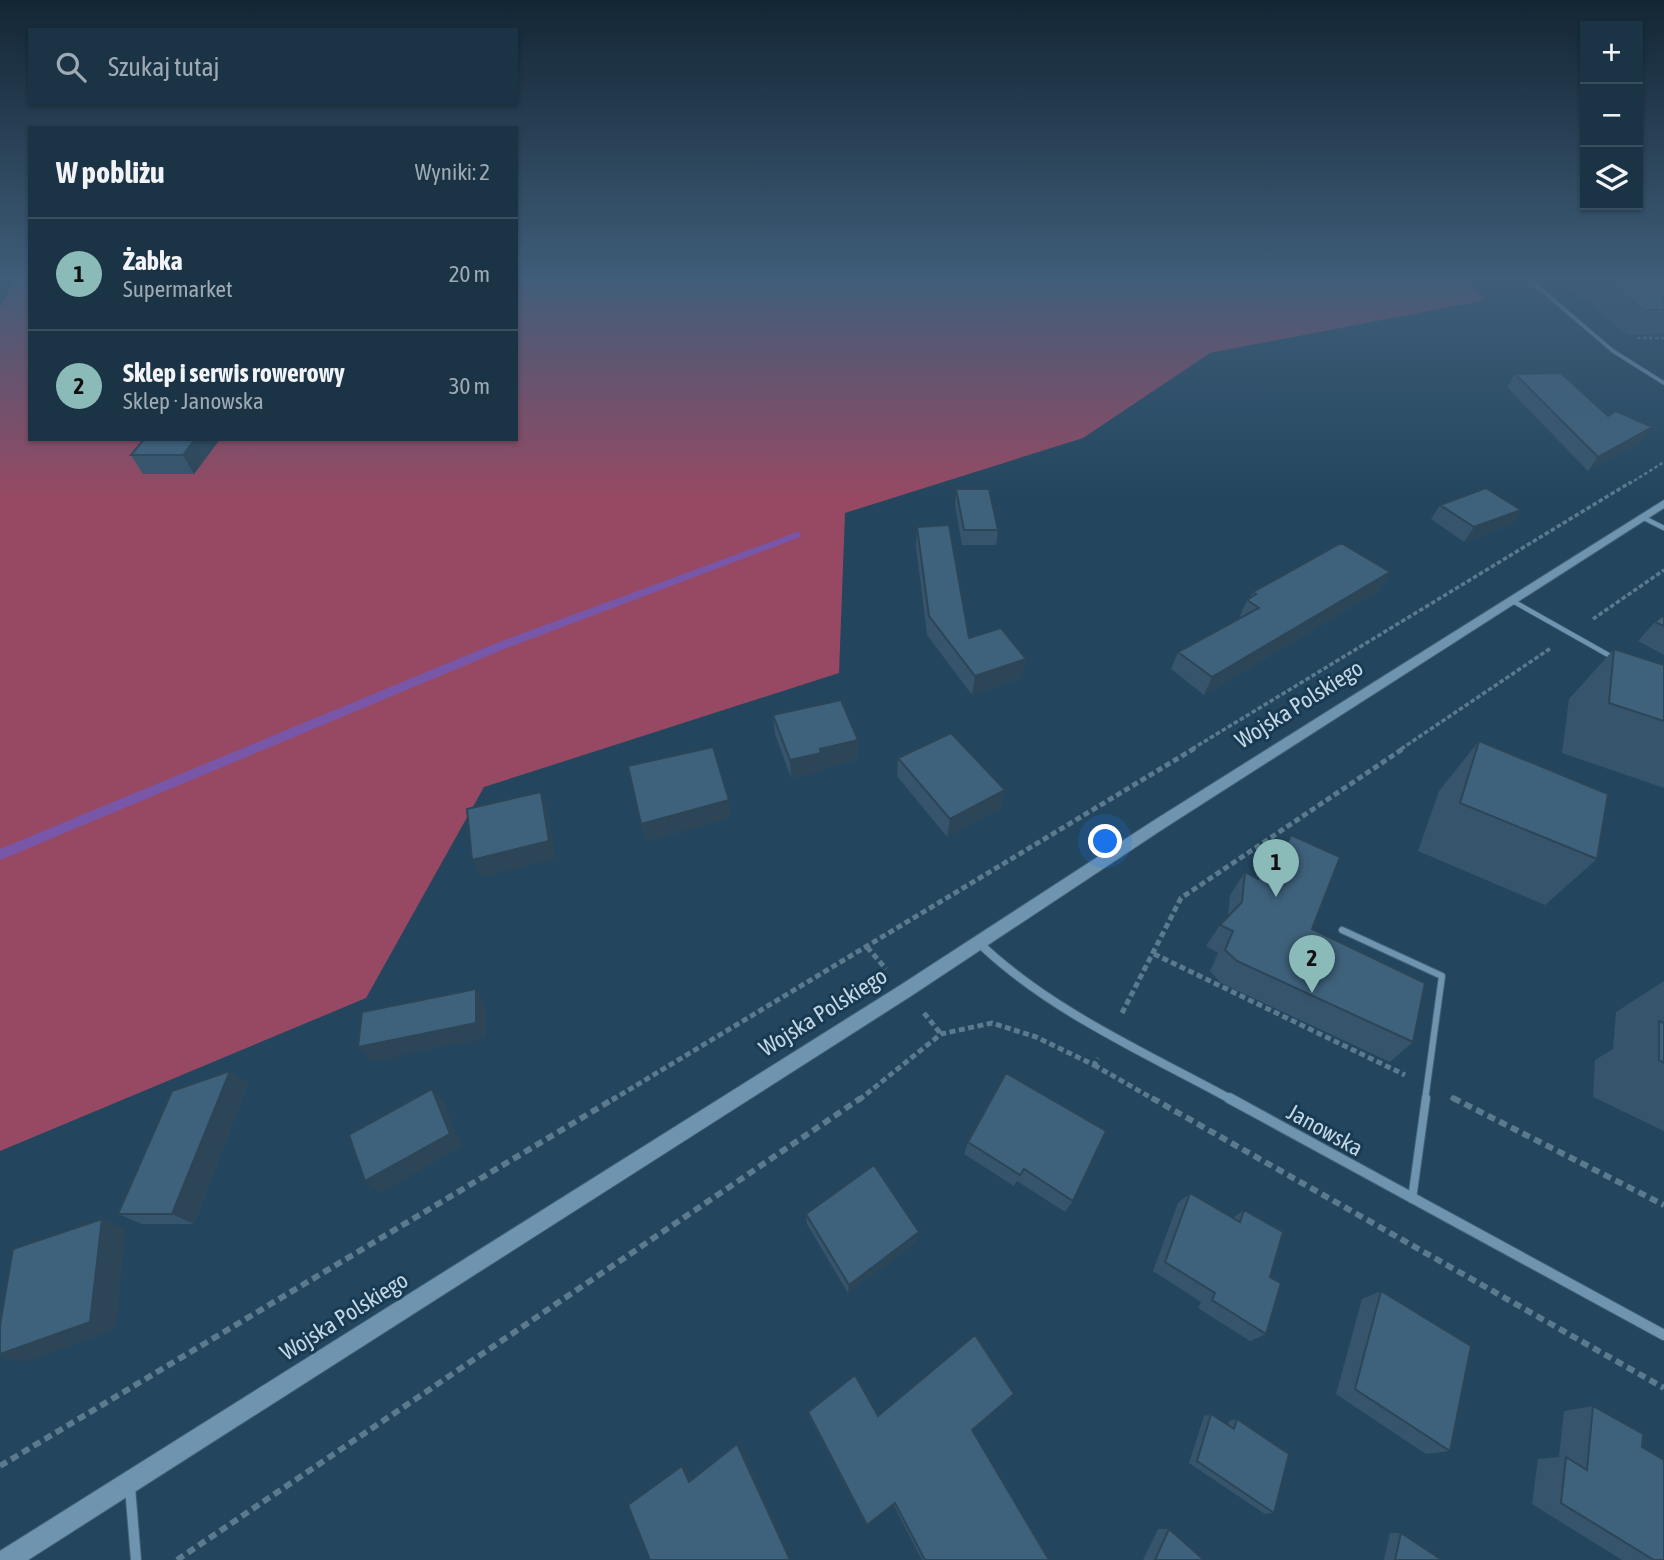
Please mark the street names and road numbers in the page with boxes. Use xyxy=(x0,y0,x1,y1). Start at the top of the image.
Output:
street label: Wojska Polskiego xyxy=(1230,654,1368,754)
street label: Wojska Polskiego xyxy=(754,962,892,1062)
street label: Janowska xyxy=(1283,1099,1367,1161)
street label: Wojska Polskiego xyxy=(275,1266,413,1366)

